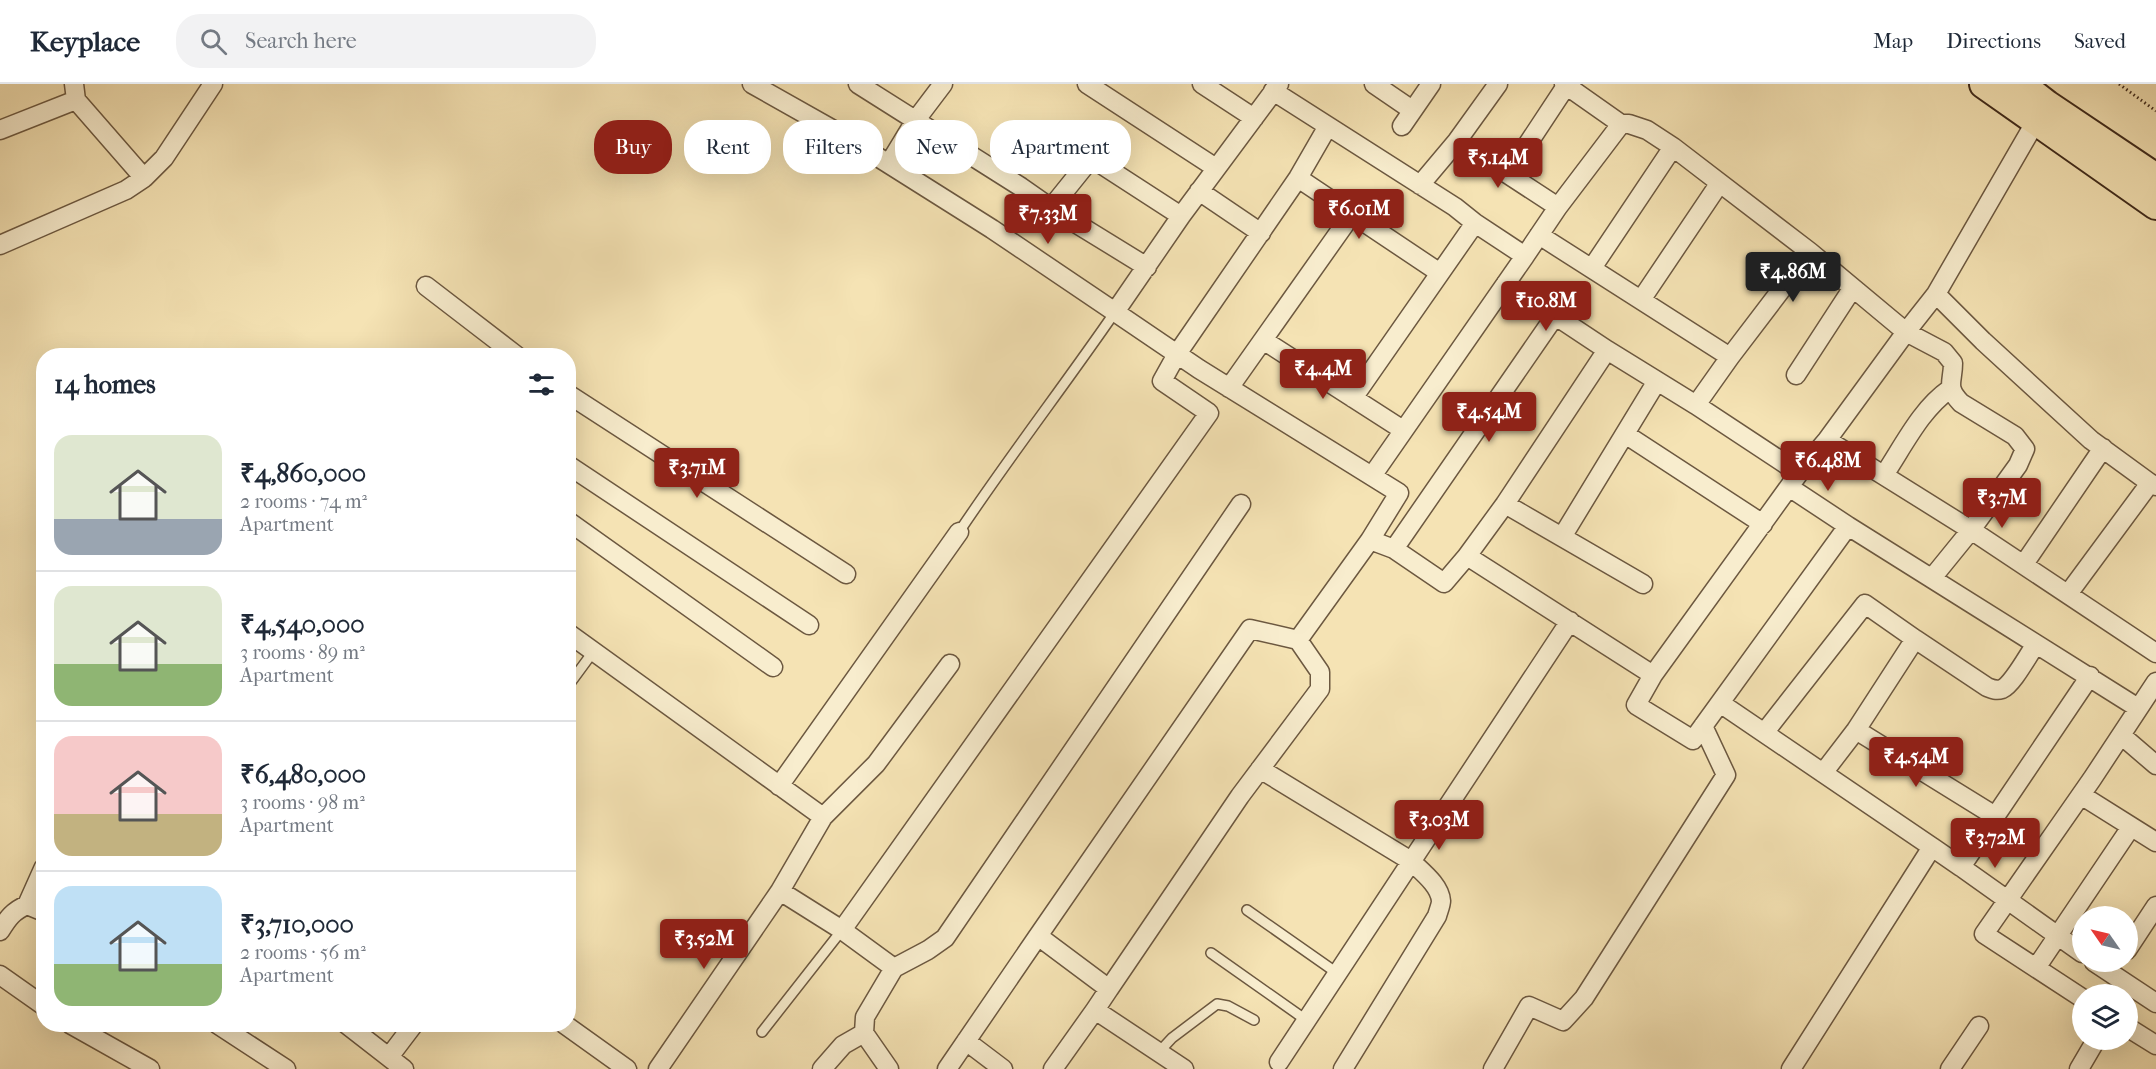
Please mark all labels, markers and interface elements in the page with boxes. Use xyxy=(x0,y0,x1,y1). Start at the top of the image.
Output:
search box xyxy=(176,14,596,68)
text: Keyplace xyxy=(30,25,140,58)
icon: search xyxy=(197,25,230,58)
text: Search here xyxy=(245,28,357,54)
text: Map xyxy=(1873,29,1913,53)
text: Directions xyxy=(1946,29,2041,53)
text: Saved xyxy=(2074,29,2126,53)
chip: Buy xyxy=(594,120,672,174)
chip: Rent xyxy=(684,120,771,174)
chip: Filters xyxy=(783,120,883,174)
chip: New xyxy=(895,120,978,174)
chip: Apartment xyxy=(990,120,1131,174)
pin: ₹5.14M xyxy=(1449,138,1547,189)
text: ₹5.14M xyxy=(1467,146,1529,169)
pin: ₹6.01M xyxy=(1310,189,1408,240)
pin: ₹7.33M xyxy=(999,194,1097,245)
text: ₹6.01M xyxy=(1328,197,1390,220)
text: ₹7.33M xyxy=(1018,202,1078,225)
pin: ₹4.86M xyxy=(1744,252,1842,303)
text: ₹4.86M xyxy=(1760,260,1826,283)
pin: ₹10.8M xyxy=(1497,281,1595,332)
text: ₹10.8M xyxy=(1515,289,1577,312)
pin: ₹4.4M xyxy=(1281,349,1365,400)
text: ₹4.4M xyxy=(1294,357,1352,380)
icon: filters xyxy=(525,368,558,401)
text: 14 homes xyxy=(54,369,156,400)
pin: ₹4.54M xyxy=(1440,392,1538,443)
text: ₹4.54M xyxy=(1456,400,1522,423)
pin: ₹6.48M xyxy=(1779,441,1877,492)
pin: ₹3.71M xyxy=(648,448,746,499)
text: ₹6.48M xyxy=(1795,449,1861,472)
text: ₹3.71M xyxy=(668,456,726,479)
text: ₹4,860,000 xyxy=(240,458,366,489)
icon: home xyxy=(102,459,174,531)
pin: ₹3.7M xyxy=(1960,478,2044,529)
text: ₹3.7M xyxy=(1977,486,2027,509)
text: 2 rooms · 74 m² xyxy=(240,490,367,513)
text: Apartment xyxy=(240,513,334,536)
text: ₹4,540,000 xyxy=(240,609,365,640)
icon: home xyxy=(102,610,174,682)
text: 3 rooms · 89 m² xyxy=(240,641,365,664)
text: Apartment xyxy=(240,664,334,687)
pin: ₹4.54M xyxy=(1867,737,1965,788)
text: ₹4.54M xyxy=(1883,745,1949,768)
text: ₹6,480,000 xyxy=(240,759,366,790)
icon: home xyxy=(102,760,174,832)
text: 3 rooms · 98 m² xyxy=(240,791,365,814)
pin: ₹3.03M xyxy=(1390,800,1488,851)
text: ₹3.03M xyxy=(1408,808,1470,831)
text: Apartment xyxy=(240,814,334,837)
pin: ₹3.72M xyxy=(1946,818,2044,869)
text: ₹3.72M xyxy=(1965,826,2025,849)
north arrow xyxy=(2072,906,2138,972)
map controls xyxy=(2072,906,2138,1050)
text: ₹3,710,000 xyxy=(240,909,354,940)
icon: home xyxy=(102,910,174,982)
pin: ₹3.52M xyxy=(655,919,753,970)
text: ₹3.52M xyxy=(674,927,734,950)
text: 2 rooms · 56 m² xyxy=(240,941,366,964)
text: Apartment xyxy=(240,964,334,987)
button: layers xyxy=(2072,984,2138,1050)

